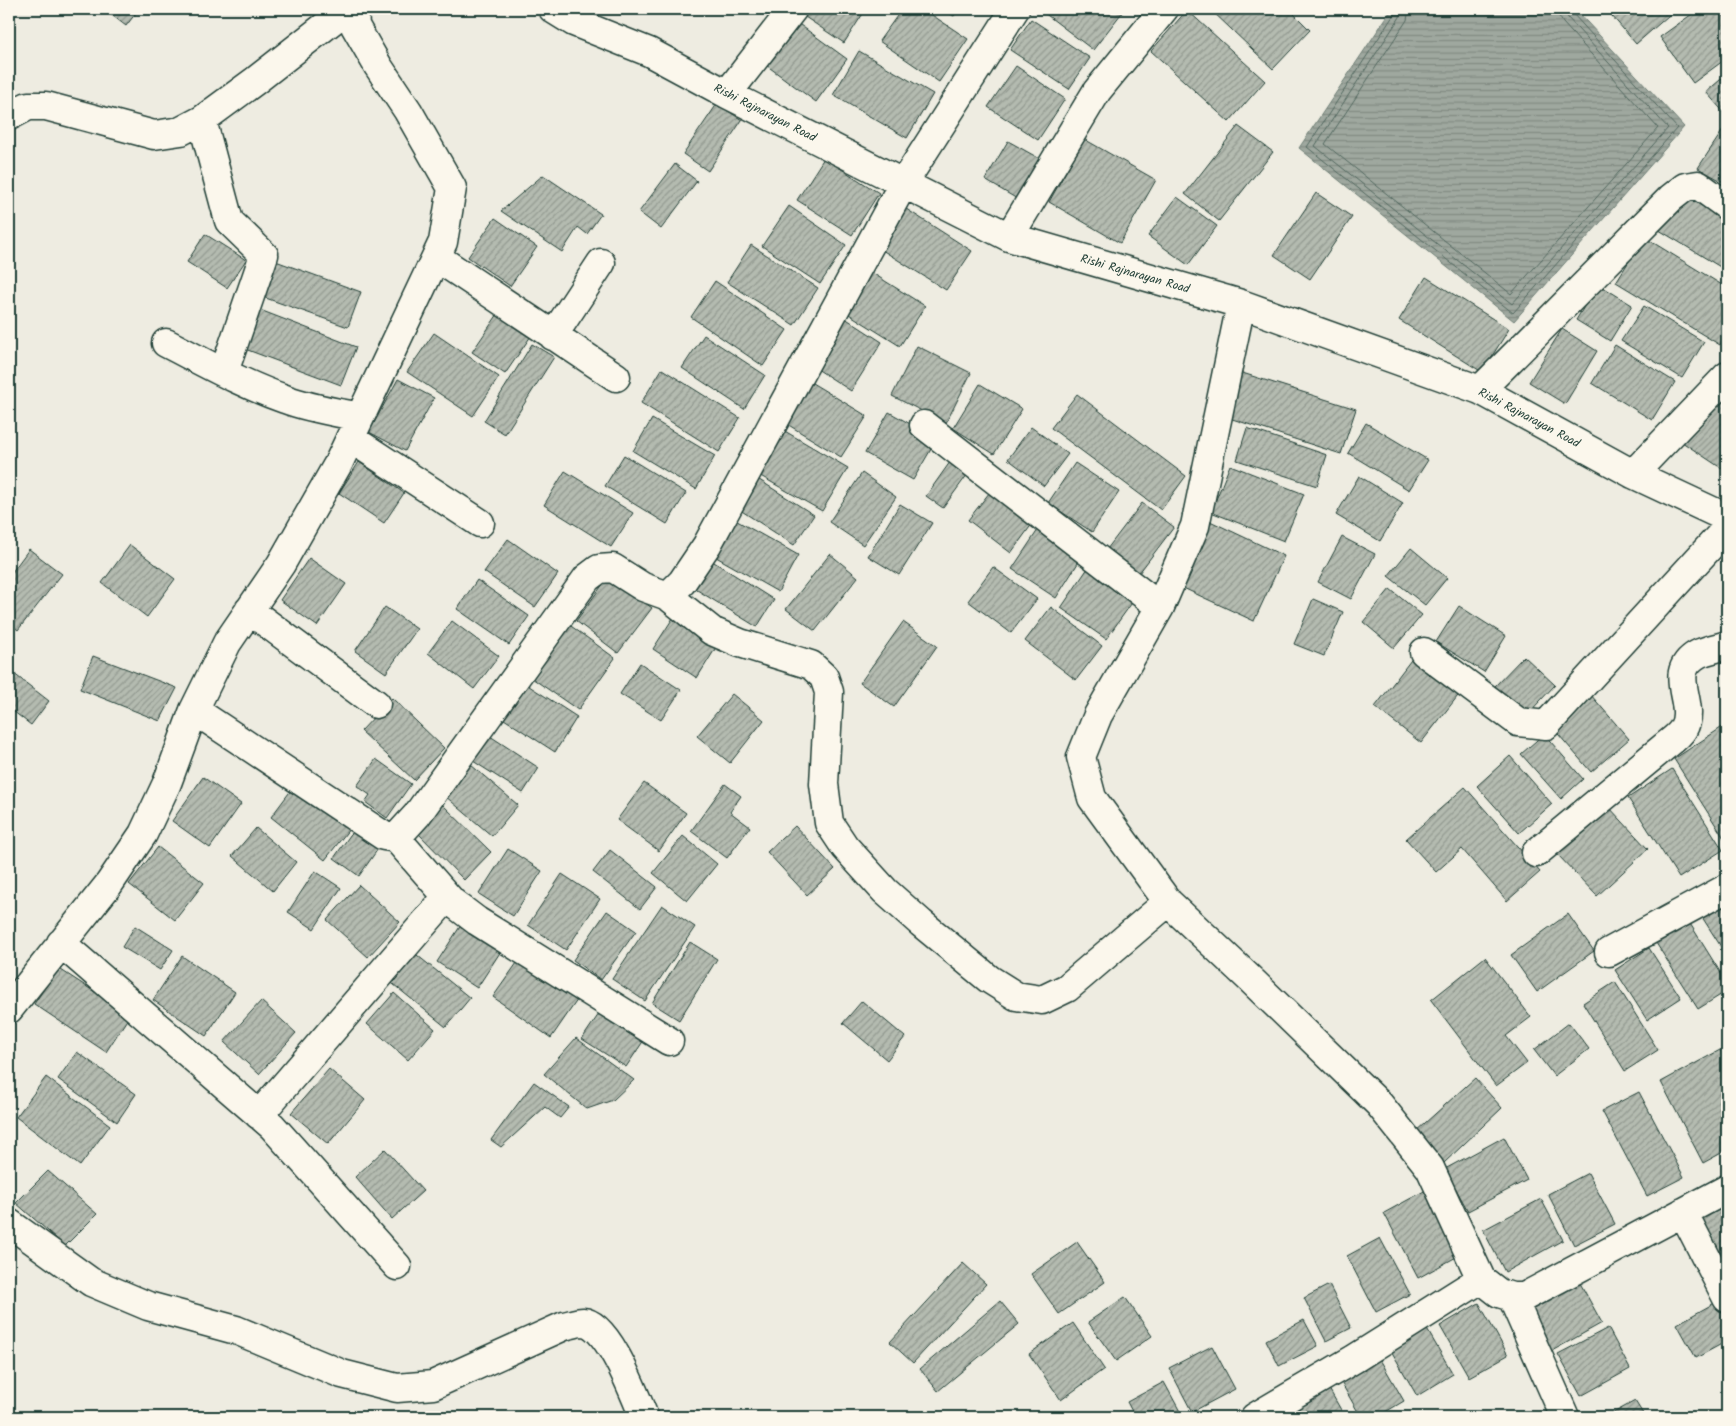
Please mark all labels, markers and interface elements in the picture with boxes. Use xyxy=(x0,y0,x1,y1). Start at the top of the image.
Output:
street label: Rishi Rajnarayan Road xyxy=(710,79,821,148)
street label: Rishi Rajnarayan Road xyxy=(1078,249,1193,299)
street label: Rishi Rajnarayan Road xyxy=(1475,383,1584,453)

